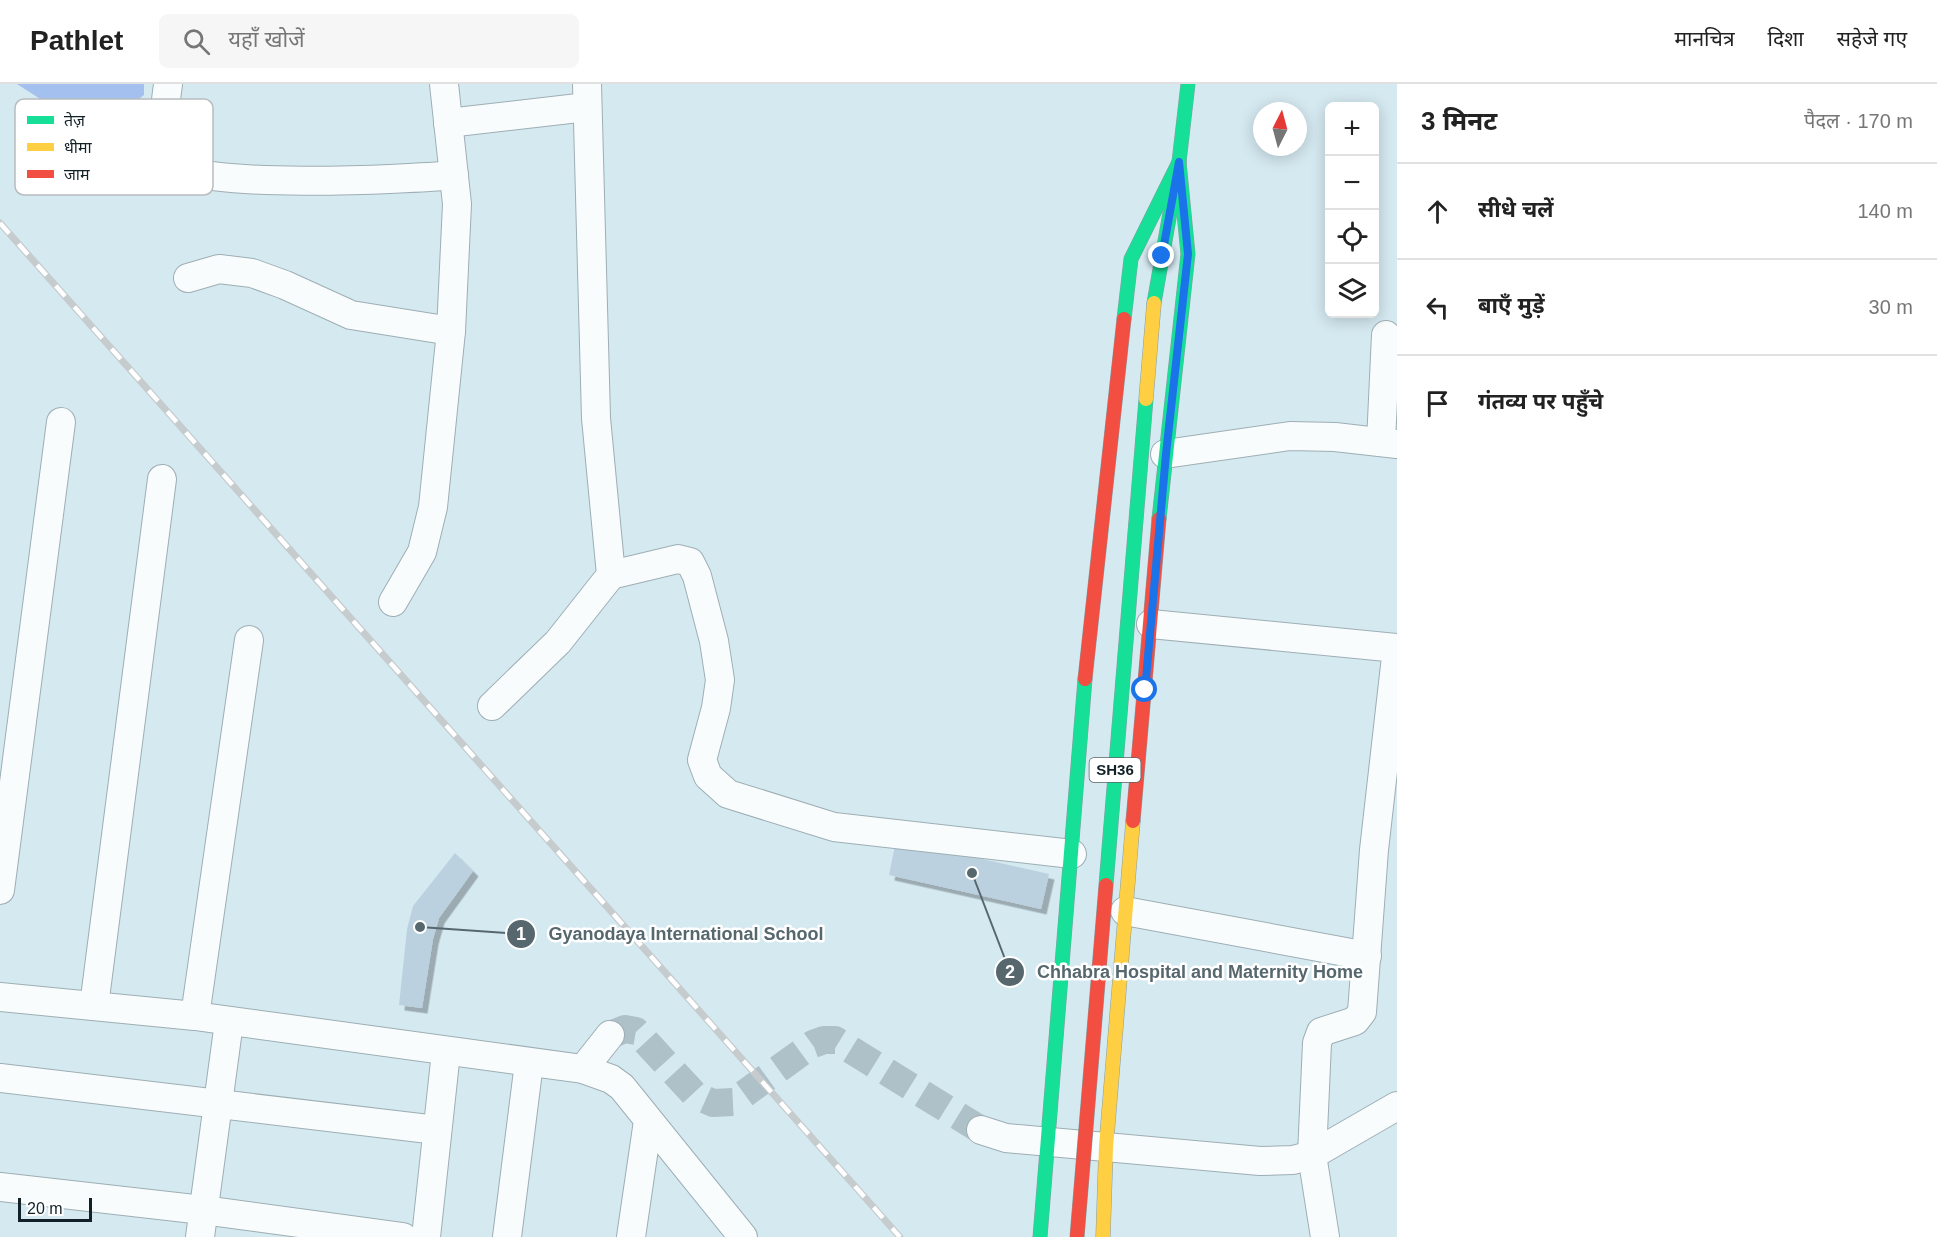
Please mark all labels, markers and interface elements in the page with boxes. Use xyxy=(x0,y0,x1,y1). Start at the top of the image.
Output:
search box xyxy=(159,14,579,68)
text: Pathlet xyxy=(30,25,123,56)
icon: search xyxy=(180,25,213,58)
text: यहाँ खोजें xyxy=(228,27,305,52)
text: मानचित्र xyxy=(1674,27,1734,50)
text: दिशा xyxy=(1767,27,1804,50)
text: सहेजे गए xyxy=(1837,27,1907,50)
legend xyxy=(15,99,213,195)
north arrow xyxy=(1253,102,1307,156)
map controls xyxy=(1325,102,1379,318)
button: + xyxy=(1325,102,1379,156)
text: 3 मिनट xyxy=(1421,106,1497,136)
text: पैदल · 170 m xyxy=(1804,110,1913,132)
text: तेज़ xyxy=(64,111,86,129)
text: धीमा xyxy=(64,139,93,156)
button: − xyxy=(1325,156,1379,210)
text: जाम xyxy=(64,166,90,183)
icon: ahead xyxy=(1421,195,1454,228)
text: सीधे चलें xyxy=(1478,197,1553,222)
text: 140 m xyxy=(1857,200,1913,222)
button: locate xyxy=(1325,210,1379,264)
route end xyxy=(1148,242,1174,268)
button: layers xyxy=(1325,264,1379,318)
icon: left xyxy=(1421,291,1454,324)
text: बाएँ मुड़ें xyxy=(1478,293,1544,318)
text: 30 m xyxy=(1869,296,1913,318)
icon: arrive xyxy=(1421,387,1454,420)
text: गंतव्य पर पहुँचे xyxy=(1478,389,1603,414)
route start xyxy=(1131,676,1157,702)
road number: SH36 xyxy=(1090,758,1140,782)
callout: Gyanodaya International School xyxy=(506,916,836,952)
text: 1 xyxy=(516,924,526,944)
text: Gyanodaya International School xyxy=(548,924,824,944)
callout: Chhabra Hospital and Maternity Home xyxy=(995,954,1375,990)
text: 2 xyxy=(1005,962,1015,982)
text: Chhabra Hospital and Maternity Home xyxy=(1037,962,1363,982)
scale bar xyxy=(18,1195,92,1222)
text: 20 m xyxy=(27,1200,63,1217)

